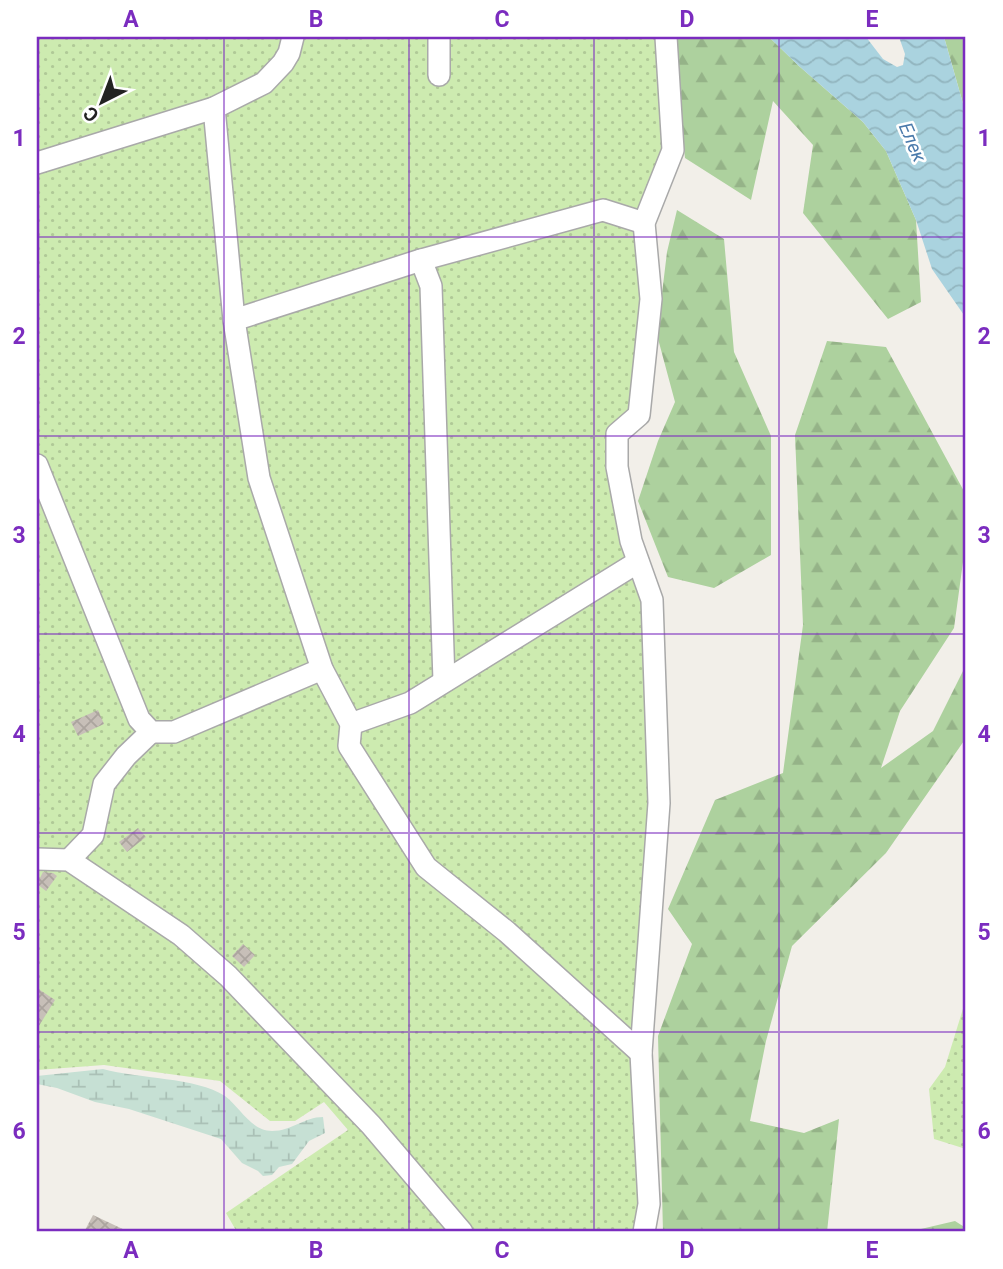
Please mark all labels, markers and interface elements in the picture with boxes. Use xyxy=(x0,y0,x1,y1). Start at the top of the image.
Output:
text: A xyxy=(123,6,139,33)
text: B xyxy=(309,6,323,33)
text: C xyxy=(494,6,510,33)
text: D xyxy=(680,6,694,33)
text: E xyxy=(866,6,879,33)
north arrow xyxy=(66,66,136,136)
text: С xyxy=(79,102,103,127)
water label: Елек xyxy=(894,119,932,166)
text: 1 xyxy=(12,125,26,152)
text: 1 xyxy=(977,125,991,152)
text: 2 xyxy=(12,323,26,350)
text: 2 xyxy=(977,323,991,350)
text: 3 xyxy=(12,522,26,549)
text: 3 xyxy=(977,522,991,549)
text: 4 xyxy=(12,721,26,748)
text: 4 xyxy=(977,721,991,748)
text: 5 xyxy=(12,919,26,946)
text: 5 xyxy=(977,919,991,946)
text: 6 xyxy=(12,1118,26,1145)
text: 6 xyxy=(977,1118,991,1145)
text: A xyxy=(123,1237,139,1264)
text: B xyxy=(309,1237,323,1264)
text: C xyxy=(494,1237,510,1264)
text: D xyxy=(680,1237,694,1264)
text: E xyxy=(866,1237,879,1264)

